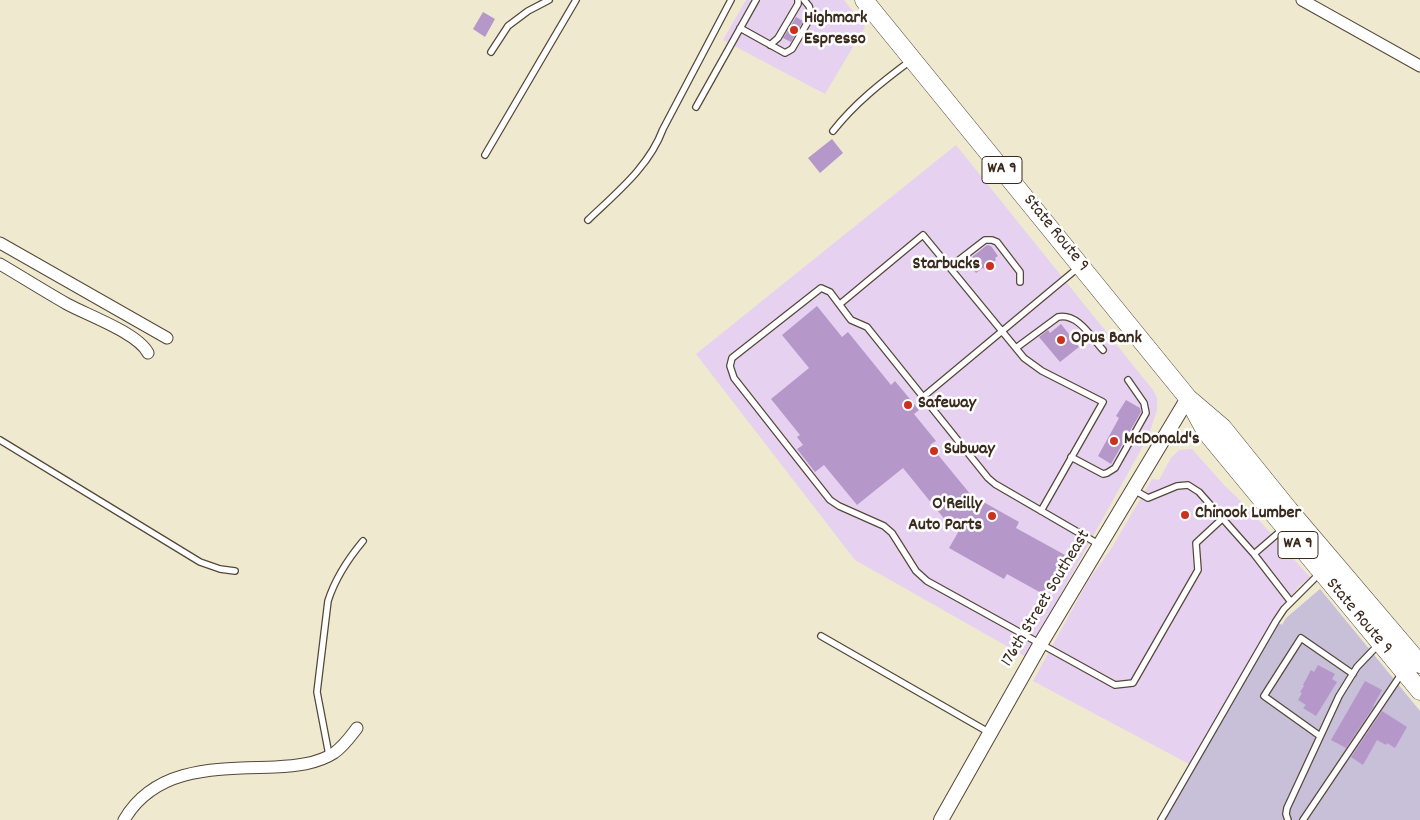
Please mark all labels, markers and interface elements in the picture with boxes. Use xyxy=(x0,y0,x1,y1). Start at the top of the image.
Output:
place label: Highmark Espresso xyxy=(804,9,868,52)
marker: Highmark Espresso xyxy=(788,24,800,36)
road number: WA 9 xyxy=(982,156,1022,184)
street label: State Route 9 xyxy=(1017,191,1093,277)
place label: Starbucks xyxy=(913,255,980,277)
marker: Starbucks xyxy=(984,260,996,272)
place label: Opus Bank xyxy=(1071,329,1142,351)
marker: Opus Bank xyxy=(1055,334,1067,346)
place label: Safeway xyxy=(918,394,976,416)
marker: Safeway xyxy=(902,399,914,411)
place label: McDonald's xyxy=(1124,430,1200,452)
marker: McDonald's xyxy=(1108,435,1120,447)
place label: Subway xyxy=(944,440,995,462)
marker: Subway xyxy=(928,445,940,457)
place label: O'Reilly Auto Parts xyxy=(908,495,982,538)
place label: Chinook Lumber xyxy=(1195,504,1301,526)
marker: Chinook Lumber xyxy=(1179,509,1191,521)
marker: O'Reilly Auto Parts xyxy=(986,510,998,522)
street label: 176th Street Southeast xyxy=(998,527,1096,671)
road number: WA 9 xyxy=(1278,532,1318,558)
street label: State Route 9 xyxy=(1320,574,1396,660)

